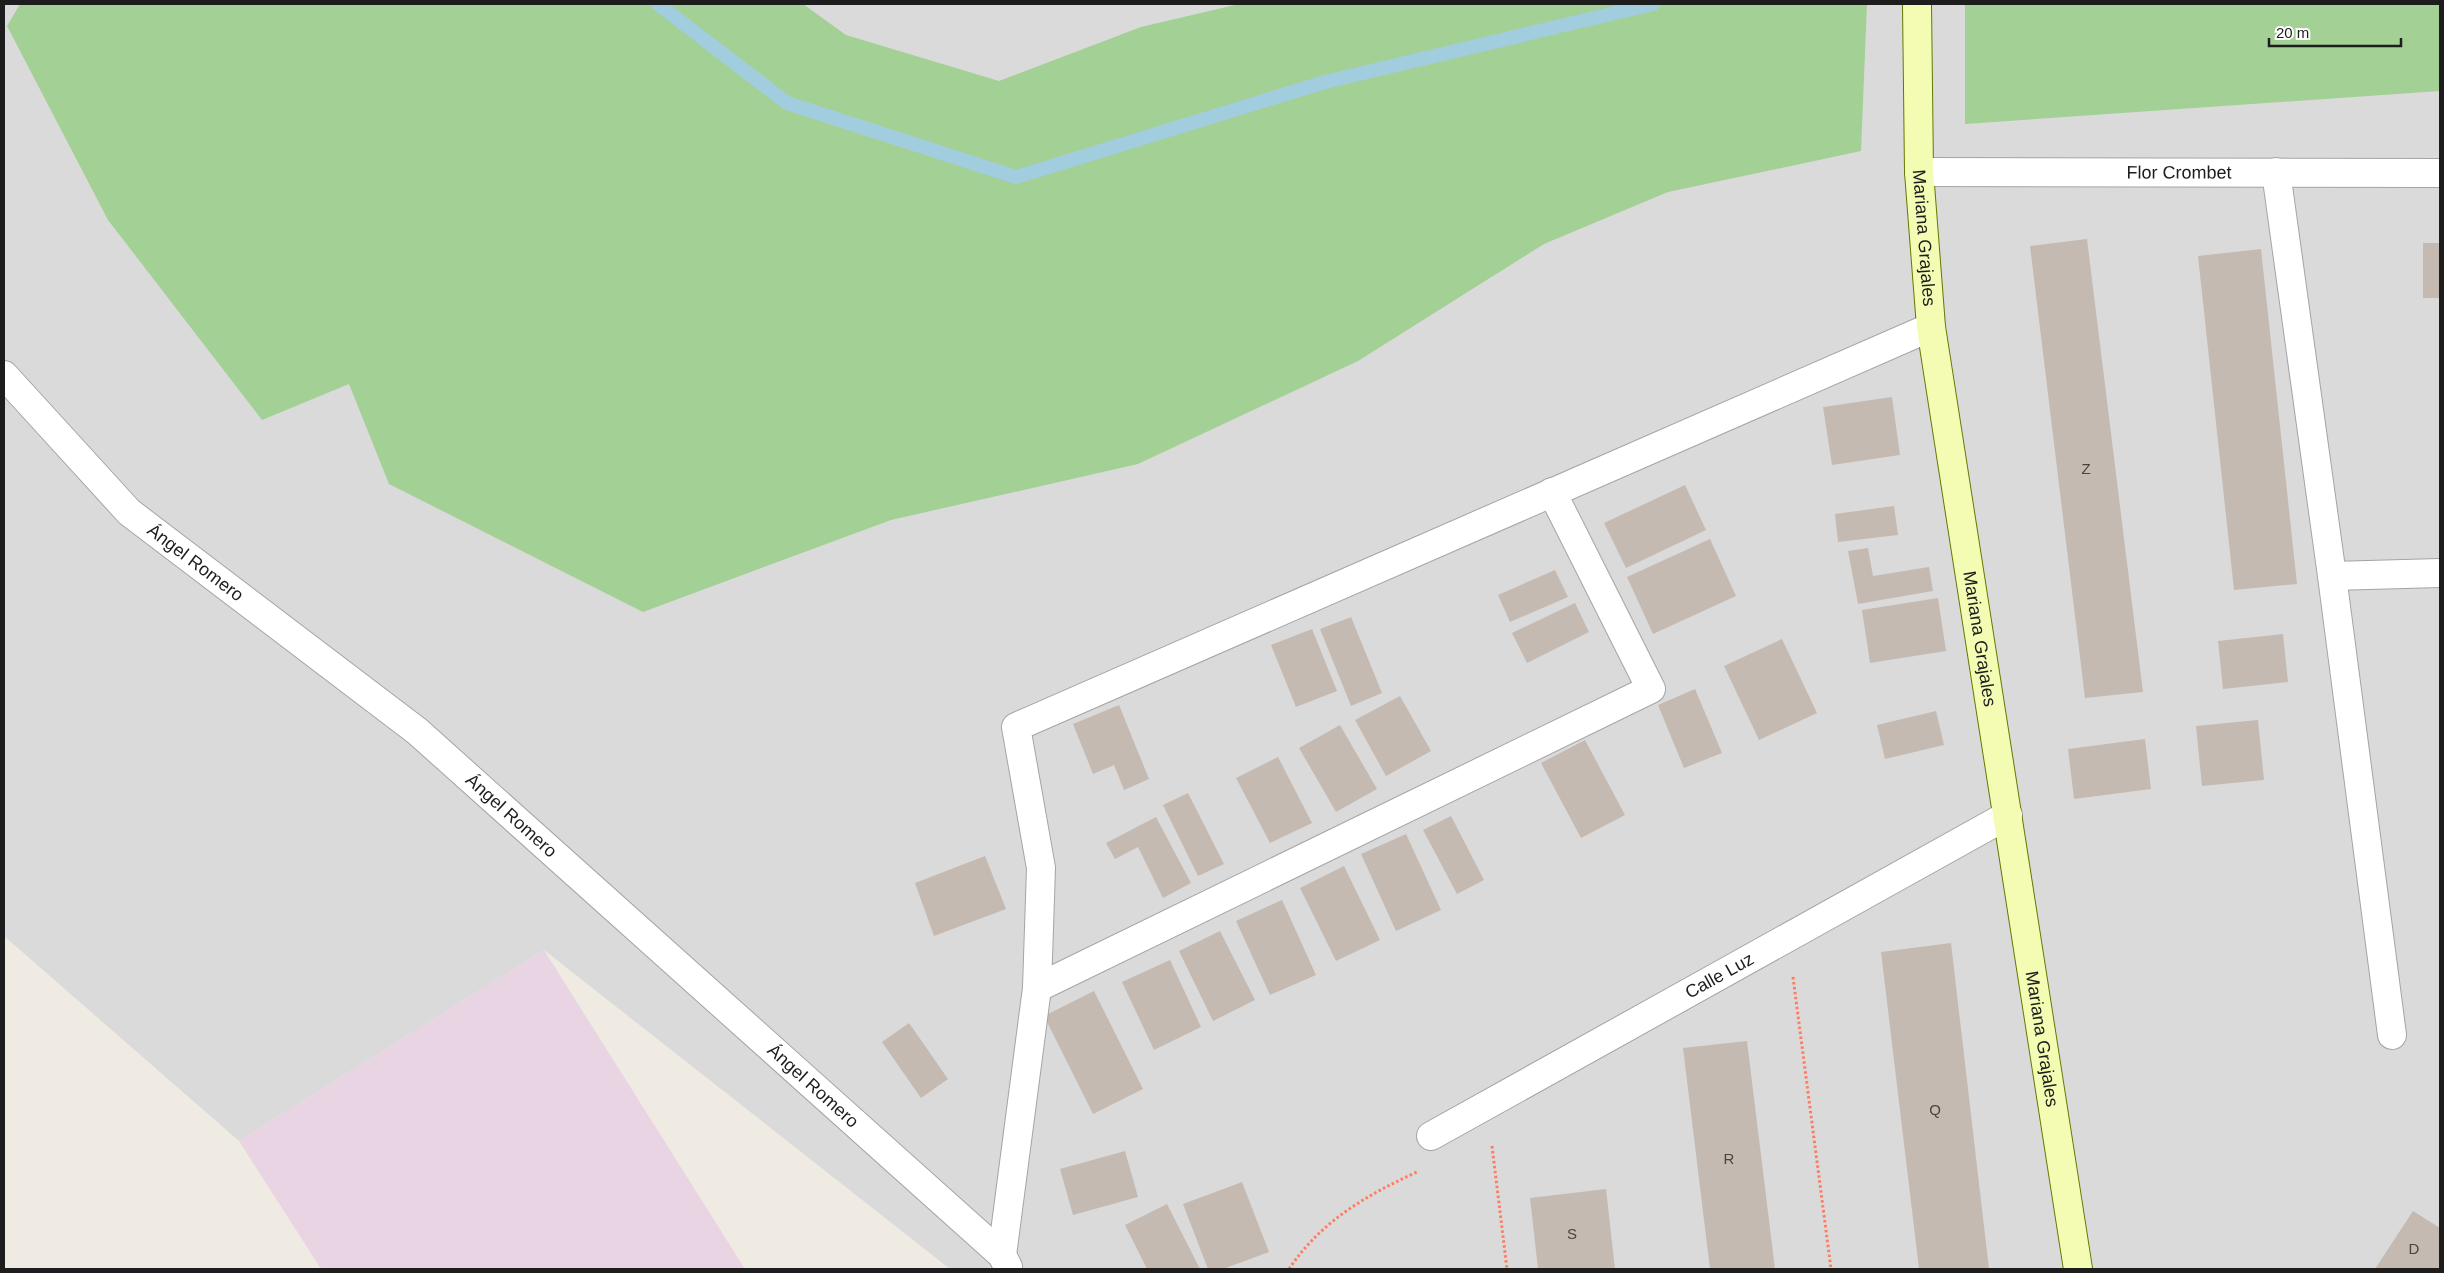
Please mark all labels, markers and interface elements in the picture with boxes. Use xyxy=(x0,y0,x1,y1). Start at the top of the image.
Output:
scale bar xyxy=(2269,15,2402,47)
text: 20 m xyxy=(2276,24,2309,41)
street label: Flor Crombet xyxy=(2126,162,2232,183)
street label: Mariana Grajales xyxy=(1909,169,1939,307)
house number: Z xyxy=(2081,460,2091,477)
street label: Ángel Romero xyxy=(144,520,247,605)
street label: Mariana Grajales xyxy=(1959,569,2000,708)
street label: Ángel Romero xyxy=(462,770,561,861)
street label: Calle Luz xyxy=(1682,949,1757,1003)
street label: Mariana Grajales xyxy=(2022,970,2063,1108)
street label: Ángel Romero xyxy=(764,1040,863,1132)
house number: Q xyxy=(1929,1101,1941,1118)
house number: R xyxy=(1724,1150,1735,1167)
house number: S xyxy=(1567,1225,1577,1242)
house number: D xyxy=(2409,1240,2420,1257)

